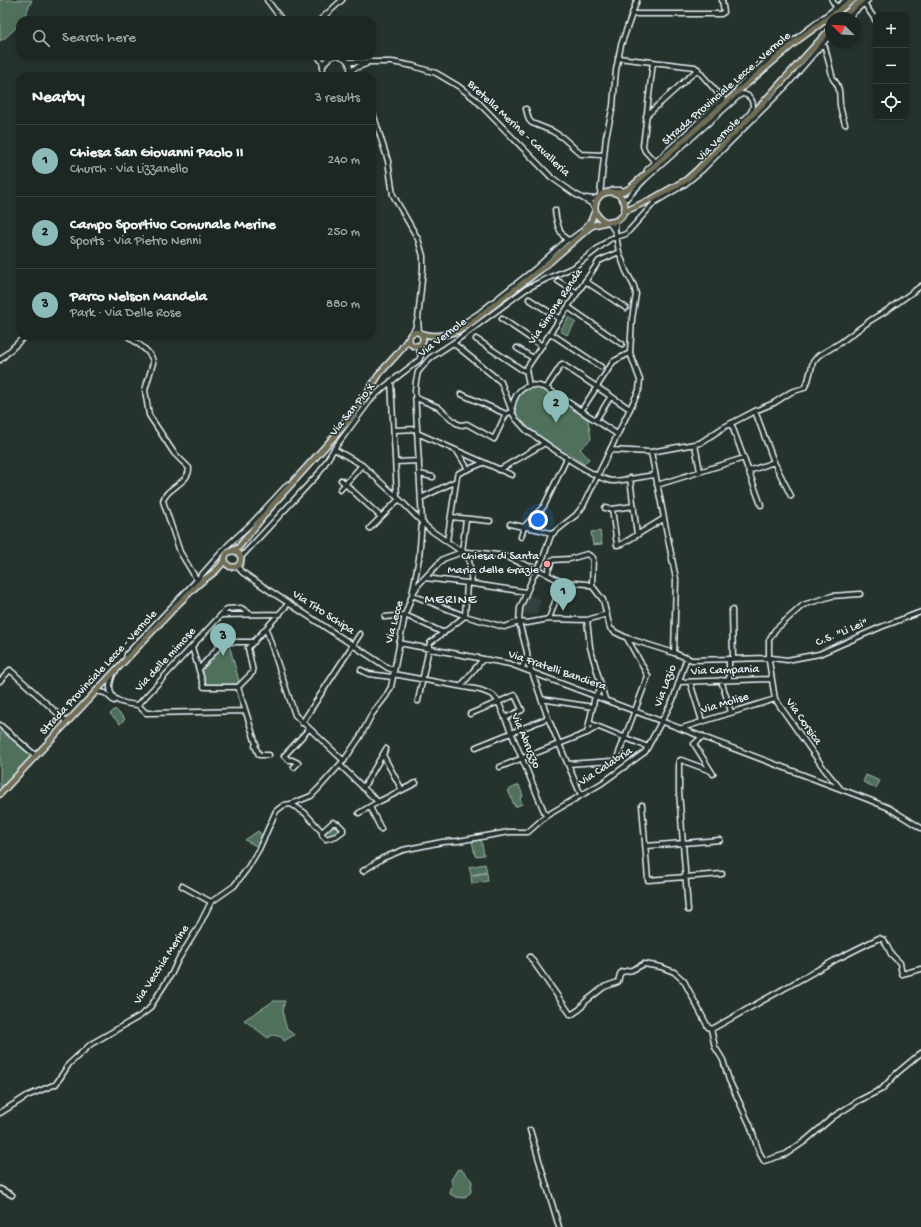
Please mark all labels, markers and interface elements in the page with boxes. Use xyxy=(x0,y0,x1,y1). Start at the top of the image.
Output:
north arrow xyxy=(825,12,861,48)
map controls xyxy=(873,12,909,120)
button: + xyxy=(873,12,909,48)
search box xyxy=(16,16,376,60)
icon: search xyxy=(30,27,52,49)
text: Search here xyxy=(62,29,136,47)
street label: Strada Provinciale Lecce - Vernole xyxy=(660,29,795,149)
button: − xyxy=(873,48,909,84)
street label: Bretella Merine - Cavalleria xyxy=(463,77,572,180)
button: locate xyxy=(873,84,909,120)
text: Nearby xyxy=(32,88,85,108)
text: 3 results xyxy=(315,91,360,106)
street label: Via Vernole xyxy=(693,114,745,166)
text: Chiesa San Giovanni Paolo II xyxy=(70,144,243,162)
text: 1 xyxy=(42,153,48,168)
text: 240 m xyxy=(328,153,360,168)
text: Church · Via Lizzanello xyxy=(70,162,188,177)
text: Campo Sportivo Comunale Merine xyxy=(70,216,276,234)
text: 2 xyxy=(42,225,48,240)
text: 250 m xyxy=(327,225,360,240)
text: Sports · Via Pietro Nenni xyxy=(70,234,201,249)
street label: Via Simone Renda xyxy=(525,266,587,348)
text: Parco Nelson Mandela xyxy=(70,288,207,306)
text: 3 xyxy=(42,297,48,312)
text: 880 m xyxy=(326,297,360,312)
text: Park · Via Delle Rose xyxy=(70,306,181,321)
street label: Via Vernole xyxy=(415,315,470,361)
street label: Via San Pio X xyxy=(327,380,379,440)
pin: 2 xyxy=(543,390,569,423)
your location xyxy=(528,510,548,530)
place label: Chiesa di Santa Maria delle Grazie xyxy=(448,550,540,578)
marker: Chiesa di Santa Maria delle Grazie xyxy=(542,559,552,569)
pin: 1 xyxy=(550,578,576,611)
street label: Via Tito Schipa xyxy=(288,587,357,638)
district label: MERINE xyxy=(425,592,478,609)
street label: Via Lecce xyxy=(382,598,408,646)
street label: Strada Provinciale Lecce - Vernole xyxy=(37,607,161,738)
street label: C.S. "Li Lei" xyxy=(814,616,870,650)
pin: 3 xyxy=(210,623,236,656)
street label: Via delle mimose xyxy=(132,624,200,696)
street label: Via Fratelli Bandiera xyxy=(505,647,608,694)
street label: Via Lazio xyxy=(651,663,680,710)
street label: Via Campania xyxy=(690,663,760,679)
street label: Via Molise xyxy=(698,690,751,718)
street label: Via Corsica xyxy=(781,695,824,748)
street label: Via Abruzzo xyxy=(507,710,543,771)
street label: Via Calabria xyxy=(576,744,636,790)
street label: Via Vecchia Merine xyxy=(131,922,193,1008)

